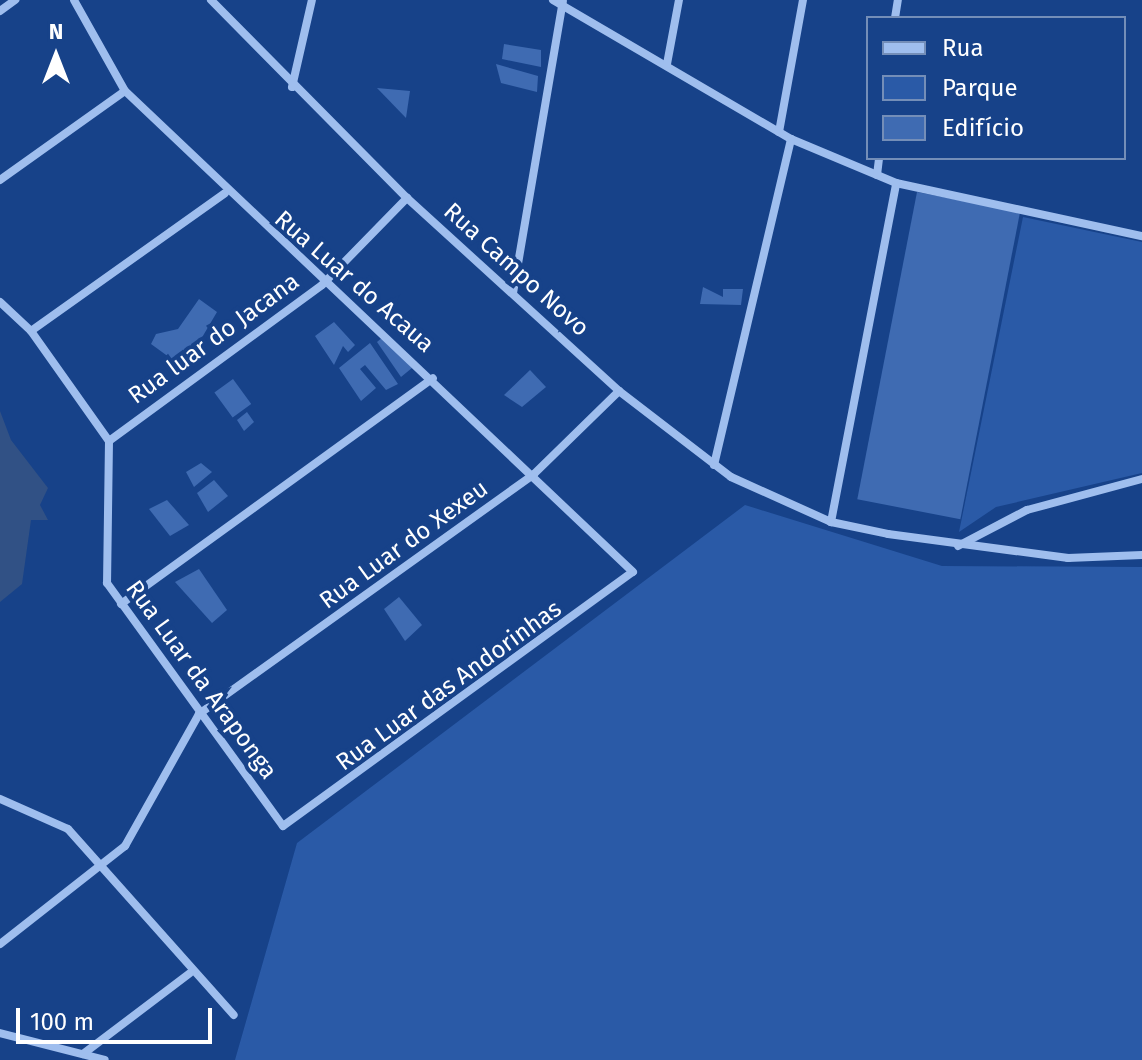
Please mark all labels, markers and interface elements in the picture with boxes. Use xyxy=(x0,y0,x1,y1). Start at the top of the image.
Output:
north arrow xyxy=(16,16,96,96)
legend xyxy=(866,16,1126,160)
text: N xyxy=(49,18,63,45)
text: Rua xyxy=(942,34,984,62)
text: Parque xyxy=(942,74,1018,102)
text: Edifício xyxy=(942,114,1024,142)
street label: Rua Campo Novo xyxy=(437,197,595,343)
street label: Rua Luar do Acaua xyxy=(268,205,440,359)
street label: Rua luar do Jacana xyxy=(123,267,305,411)
street label: Rua Luar do Xexeu xyxy=(314,474,494,616)
street label: Rua Luar da Araponga xyxy=(119,575,283,785)
street label: Rua Luar das Andorinhas xyxy=(331,595,567,777)
scale bar xyxy=(20,992,216,1042)
text: 100 m xyxy=(30,1008,94,1036)

